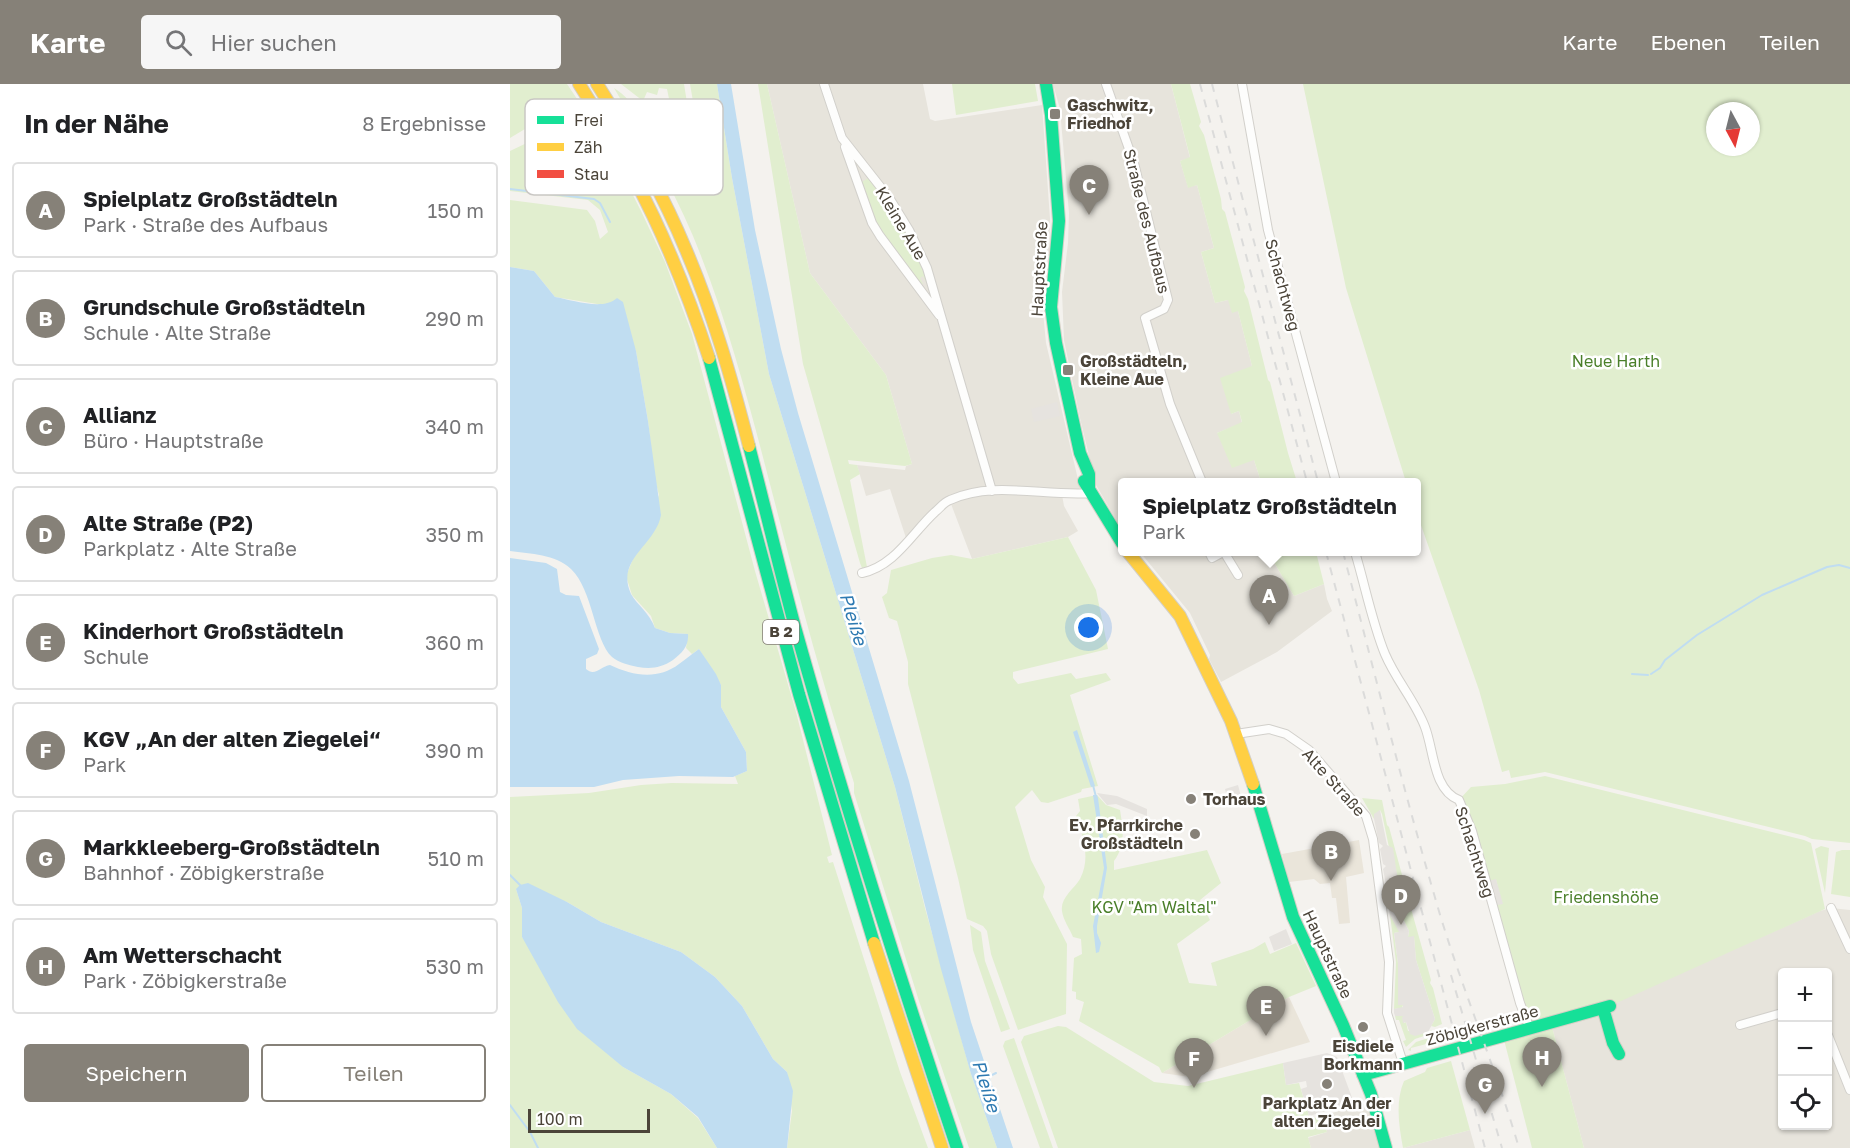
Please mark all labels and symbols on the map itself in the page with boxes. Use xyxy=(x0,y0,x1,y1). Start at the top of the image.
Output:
place label: Gaschwitz, Friedhof xyxy=(1067,95,1154,133)
legend xyxy=(525,99,723,195)
north arrow xyxy=(1706,102,1760,156)
marker: Gaschwitz, Friedhof xyxy=(1048,107,1062,121)
text: Frei xyxy=(574,110,603,130)
text: Zäh xyxy=(574,137,602,157)
street label: Straße des Aufbaus xyxy=(1119,147,1175,295)
text: Stau xyxy=(574,164,609,184)
pin: C xyxy=(1070,166,1108,215)
street label: Kleine Aue xyxy=(871,183,931,263)
street label: Hauptstraße xyxy=(1027,221,1051,317)
street label: Schachtweg xyxy=(1261,237,1305,333)
place label: Großstädteln, Kleine Aue xyxy=(1080,351,1187,389)
park label: Neue Harth xyxy=(1572,351,1660,371)
marker: Großstädteln, Kleine Aue xyxy=(1061,363,1075,377)
pin: A xyxy=(1250,576,1288,625)
water label: Pleiße xyxy=(836,590,873,649)
your location xyxy=(1074,613,1103,642)
road number: B 2 xyxy=(763,620,799,644)
street label: Alte Straße xyxy=(1298,744,1370,820)
place label: Torhaus xyxy=(1203,789,1265,809)
marker: Torhaus xyxy=(1184,792,1198,806)
street label: Schachtweg xyxy=(1451,804,1499,900)
place label: Ev. Pfarrkirche Großstädteln xyxy=(1069,815,1183,853)
marker: Ev. Pfarrkirche Großstädteln xyxy=(1188,827,1202,841)
pin: B xyxy=(1312,832,1350,881)
pin: D xyxy=(1382,876,1420,925)
park label: Friedenshöhe xyxy=(1553,887,1659,907)
park label: KGV "Am Waltal" xyxy=(1092,897,1216,917)
street label: Hauptstraße xyxy=(1299,906,1357,1002)
pin: E xyxy=(1246,986,1286,1036)
street label: Zöbigkerstraße xyxy=(1424,1000,1540,1050)
marker: Eisdiele Borkmann xyxy=(1356,1020,1370,1034)
place label: Eisdiele Borkmann xyxy=(1323,1036,1403,1074)
pin: F xyxy=(1174,1038,1214,1088)
pin: H xyxy=(1522,1038,1562,1087)
water label: Pleiße xyxy=(968,1057,1006,1116)
pin: G xyxy=(1466,1064,1504,1114)
marker: Parkplatz An der alten Ziegelei xyxy=(1320,1077,1334,1091)
place label: Parkplatz An der alten Ziegelei xyxy=(1262,1093,1392,1131)
scale bar xyxy=(528,1106,650,1134)

